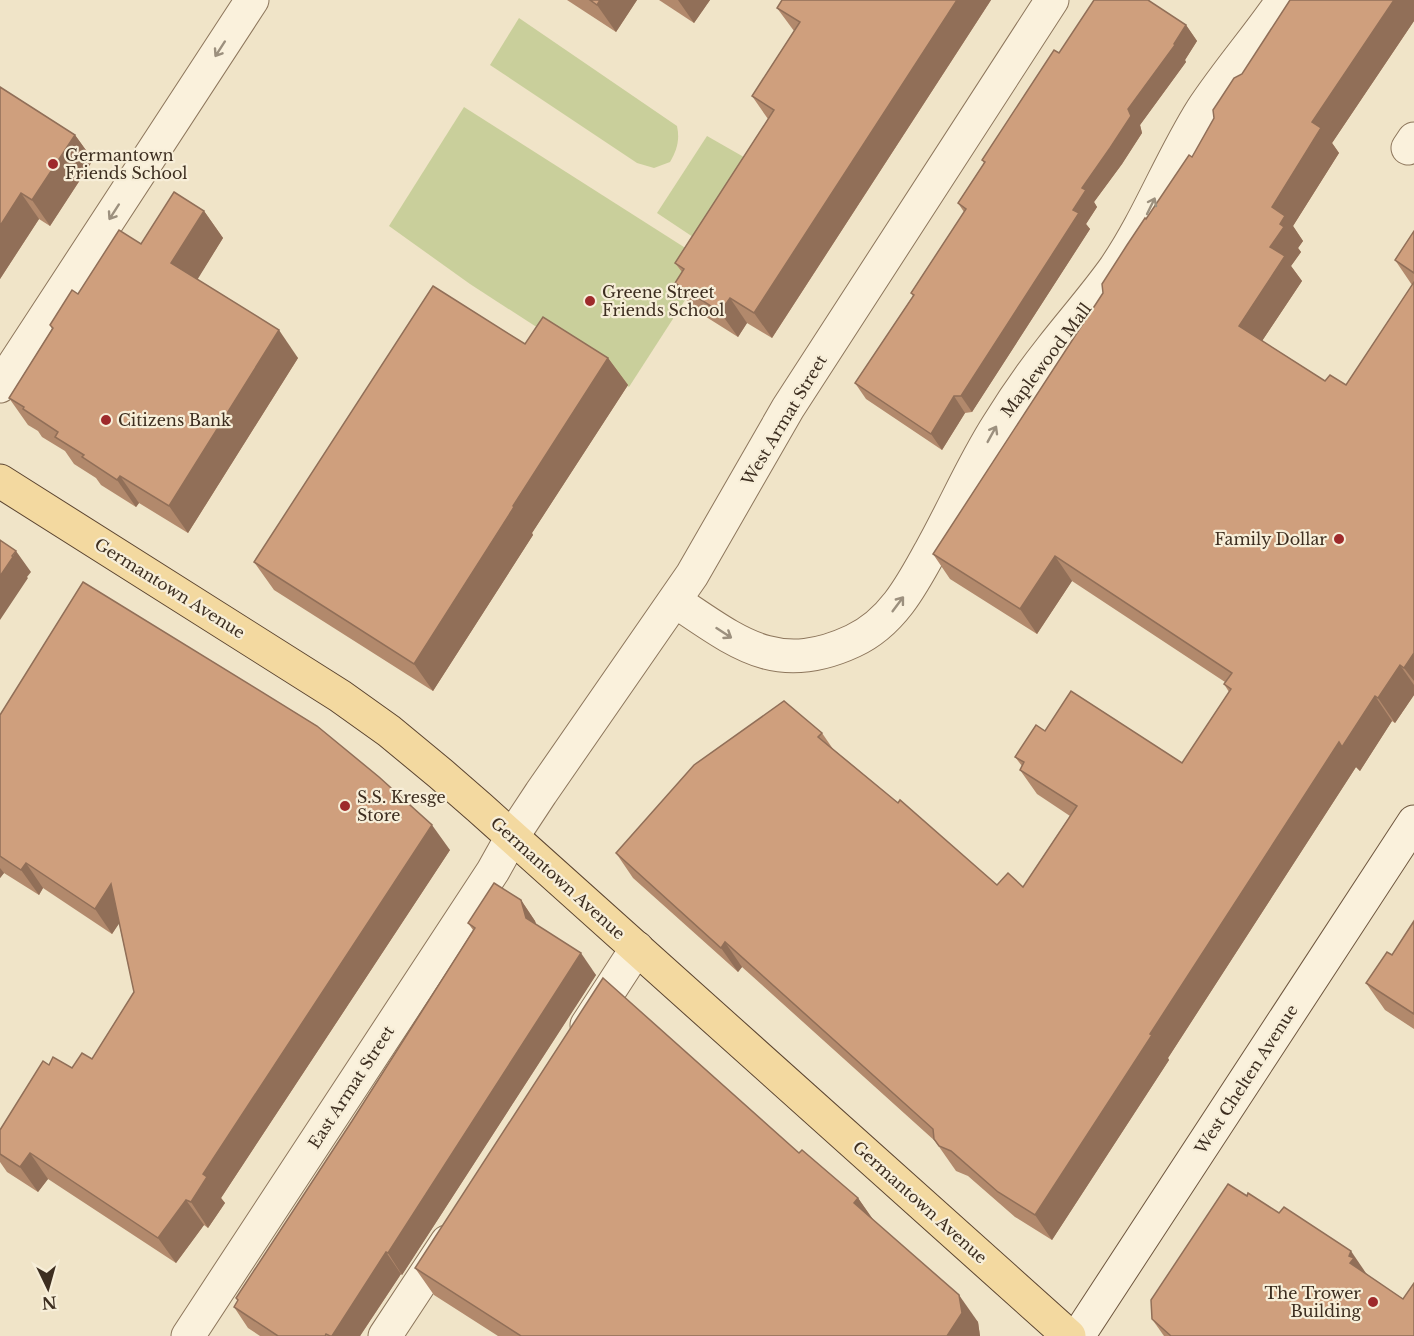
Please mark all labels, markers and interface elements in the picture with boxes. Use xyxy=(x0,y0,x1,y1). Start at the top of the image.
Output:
one-way arrow xyxy=(214,40,226,57)
place label: Germantown Friends School xyxy=(65,145,188,183)
marker: Germantown Friends School xyxy=(46,157,60,171)
one-way arrow xyxy=(1146,197,1158,215)
one-way arrow xyxy=(107,203,119,220)
place label: Greene Street Friends School xyxy=(602,282,725,320)
marker: Greene Street Friends School xyxy=(583,294,597,308)
street label: Maplewood Mall xyxy=(997,299,1095,421)
street label: West Armat Street xyxy=(737,351,831,490)
place label: Citizens Bank xyxy=(118,410,231,430)
marker: Citizens Bank xyxy=(99,413,113,427)
one-way arrow xyxy=(987,426,999,443)
place label: Family Dollar xyxy=(1214,529,1327,549)
marker: Family Dollar xyxy=(1332,532,1346,546)
street label: Germantown Avenue xyxy=(91,534,249,642)
one-way arrow xyxy=(891,597,904,613)
one-way arrow xyxy=(715,627,732,639)
place label: S.S. Kresge Store xyxy=(357,787,446,825)
marker: S.S. Kresge Store xyxy=(338,799,352,813)
street label: Germantown Avenue xyxy=(487,813,629,943)
street label: West Chelten Avenue xyxy=(1190,1001,1302,1158)
street label: East Armat Street xyxy=(304,1022,398,1152)
street label: Germantown Avenue xyxy=(849,1137,991,1267)
north arrow xyxy=(18,1258,78,1318)
place label: The Trower Building xyxy=(1264,1283,1361,1321)
text: N xyxy=(41,1292,58,1314)
marker: The Trower Building xyxy=(1366,1295,1380,1309)

